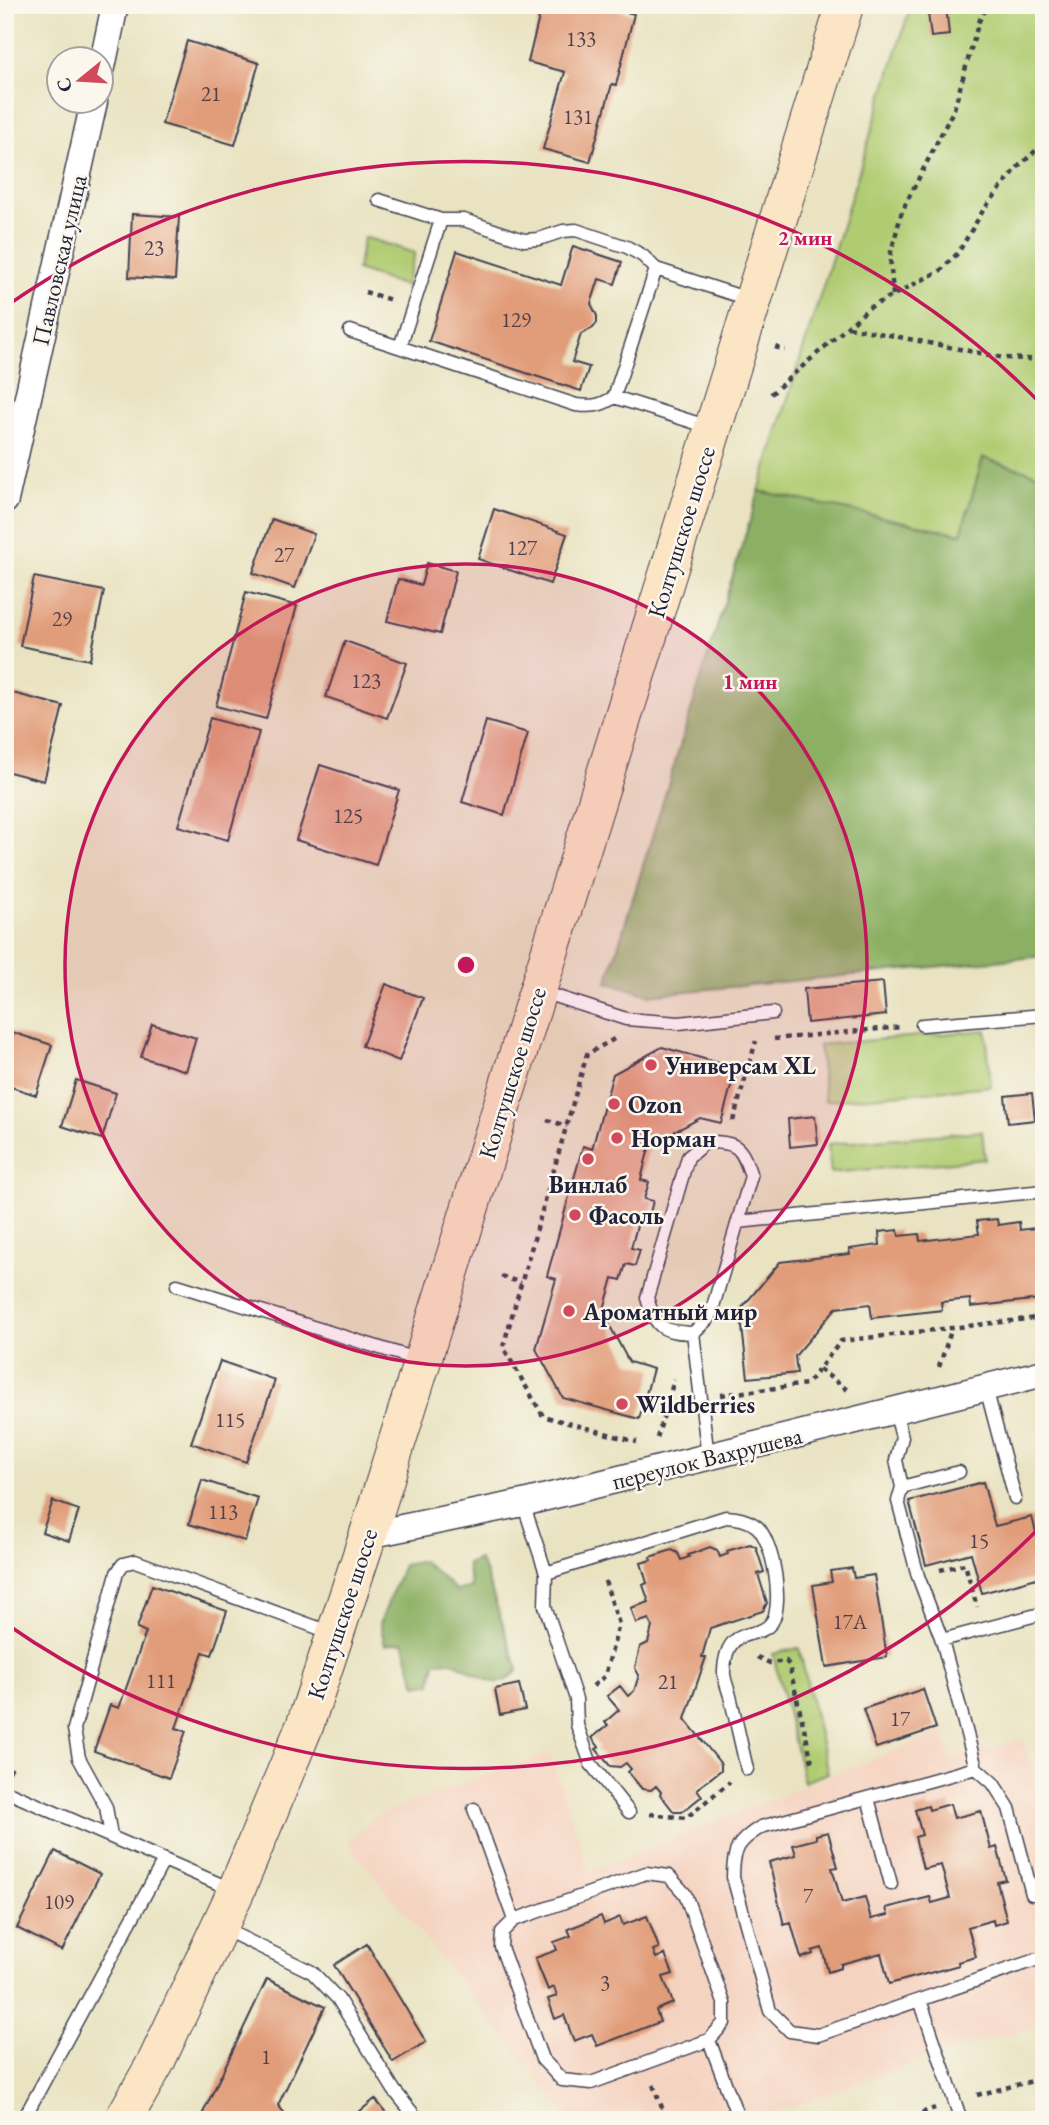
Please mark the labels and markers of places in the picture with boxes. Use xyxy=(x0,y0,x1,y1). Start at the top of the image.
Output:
centre of rings xyxy=(454,953,478,977)
place label: Универсам XL xyxy=(664,1050,816,1081)
marker: Универсам XL xyxy=(643,1057,659,1073)
place label: Ozon xyxy=(628,1089,683,1120)
marker: Ozon xyxy=(606,1096,622,1112)
place label: Норман xyxy=(631,1123,716,1154)
marker: Норман xyxy=(609,1130,625,1146)
marker: Винлаб xyxy=(580,1151,596,1167)
place label: Винлаб xyxy=(549,1169,627,1200)
place label: Фасоль xyxy=(589,1200,664,1231)
marker: Фасоль xyxy=(567,1207,583,1223)
place label: Ароматный мир xyxy=(582,1296,757,1327)
marker: Ароматный мир xyxy=(561,1303,577,1319)
place label: Wildberries xyxy=(636,1389,755,1420)
marker: Wildberries xyxy=(614,1396,630,1412)

